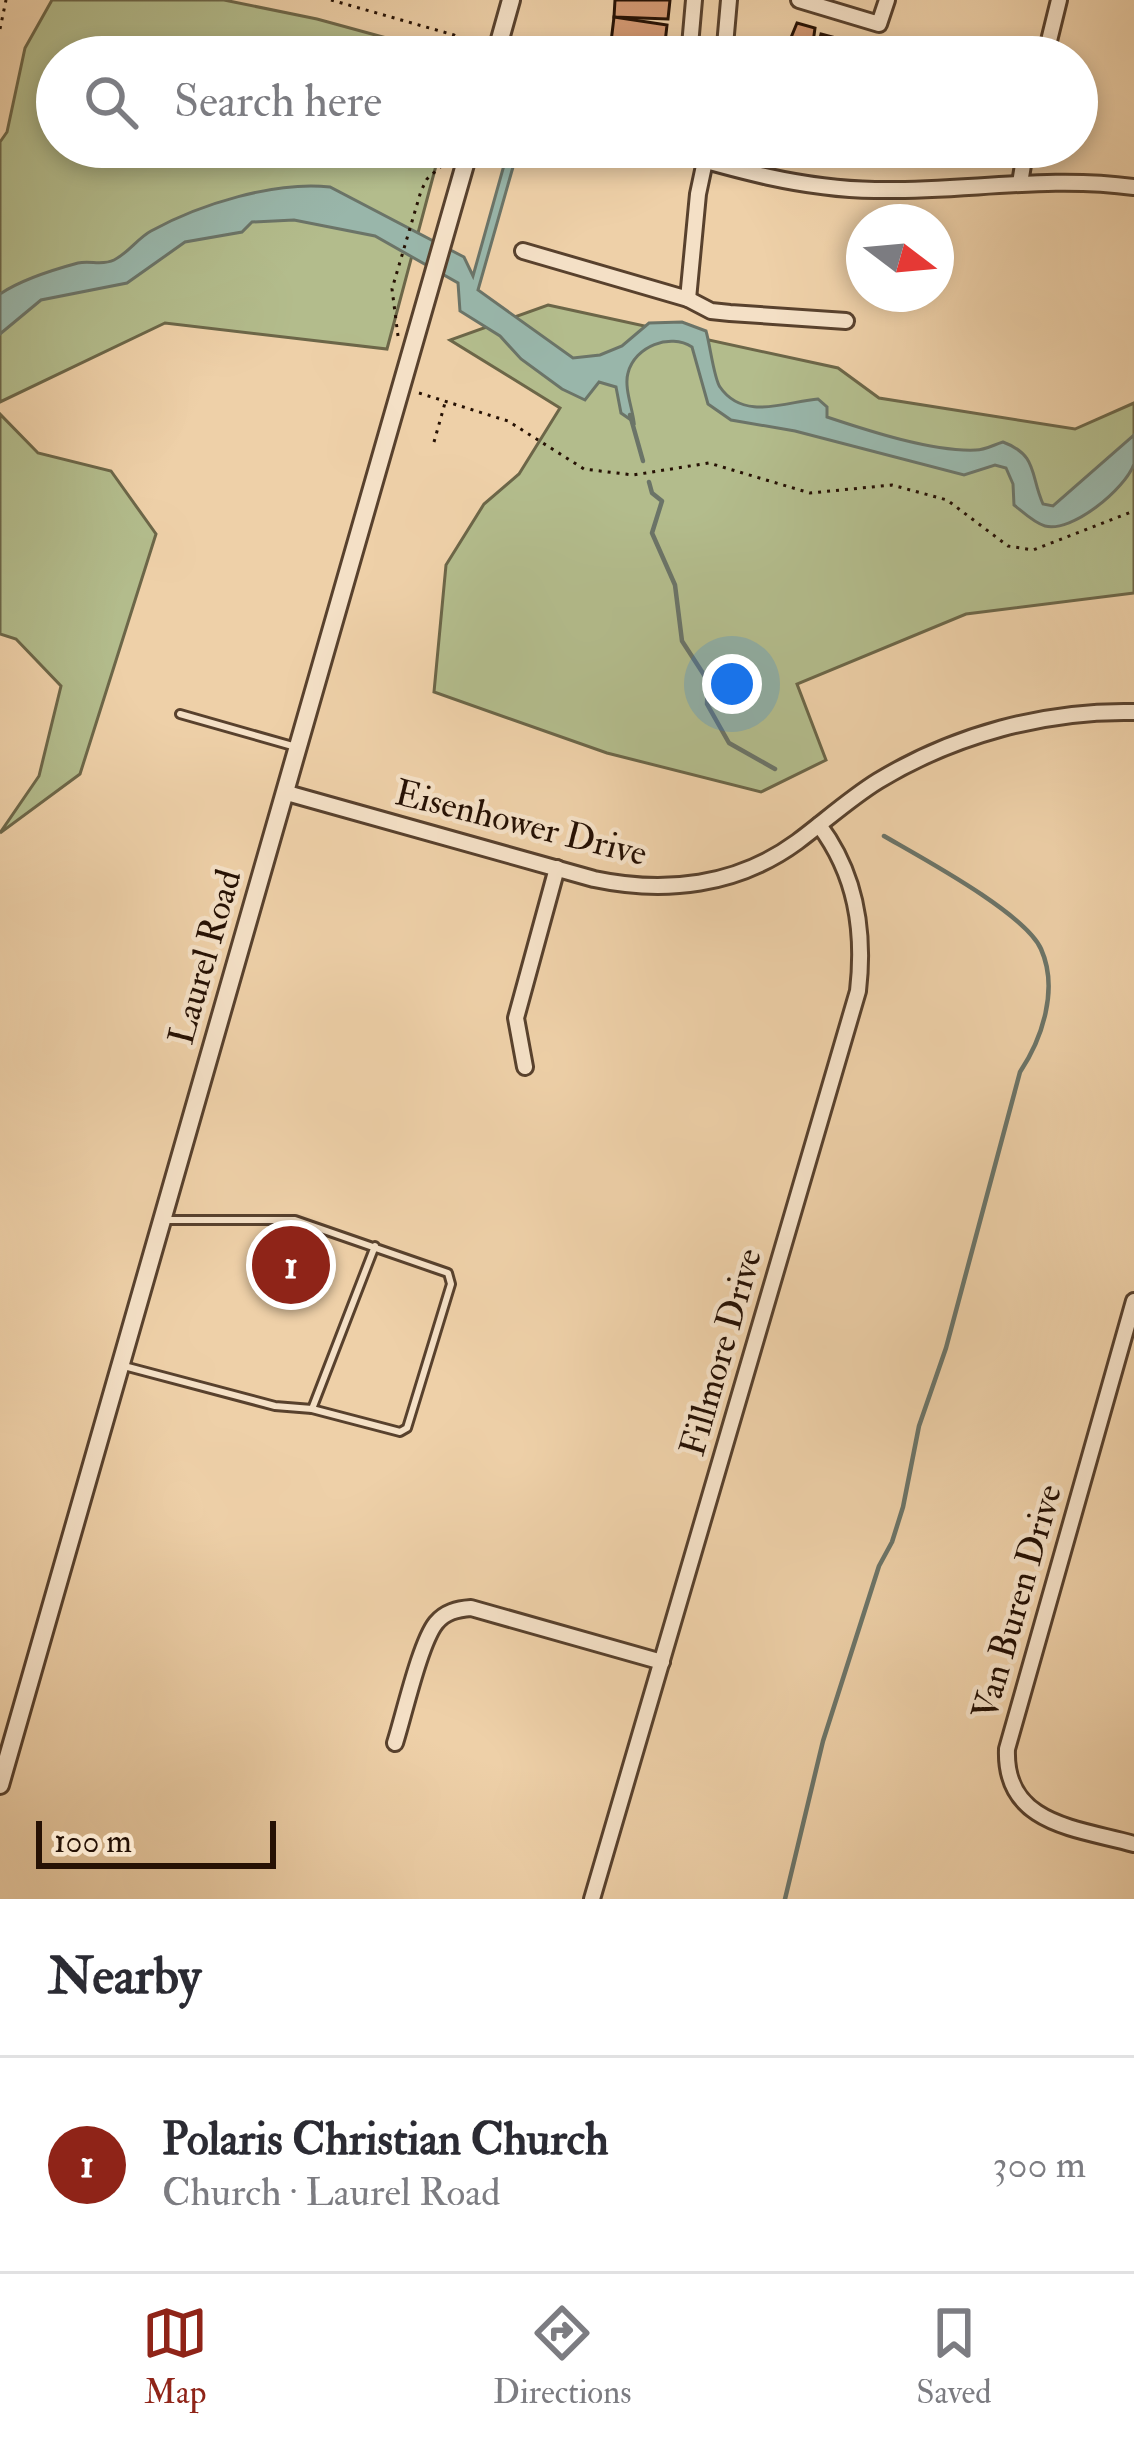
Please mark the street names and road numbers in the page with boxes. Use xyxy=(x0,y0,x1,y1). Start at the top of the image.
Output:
street label: Eisenhower Drive xyxy=(390,770,652,876)
street label: Laurel Road xyxy=(159,864,252,1050)
street label: Fillmore Drive xyxy=(670,1243,772,1461)
street label: Van Buren Drive xyxy=(962,1479,1072,1725)

